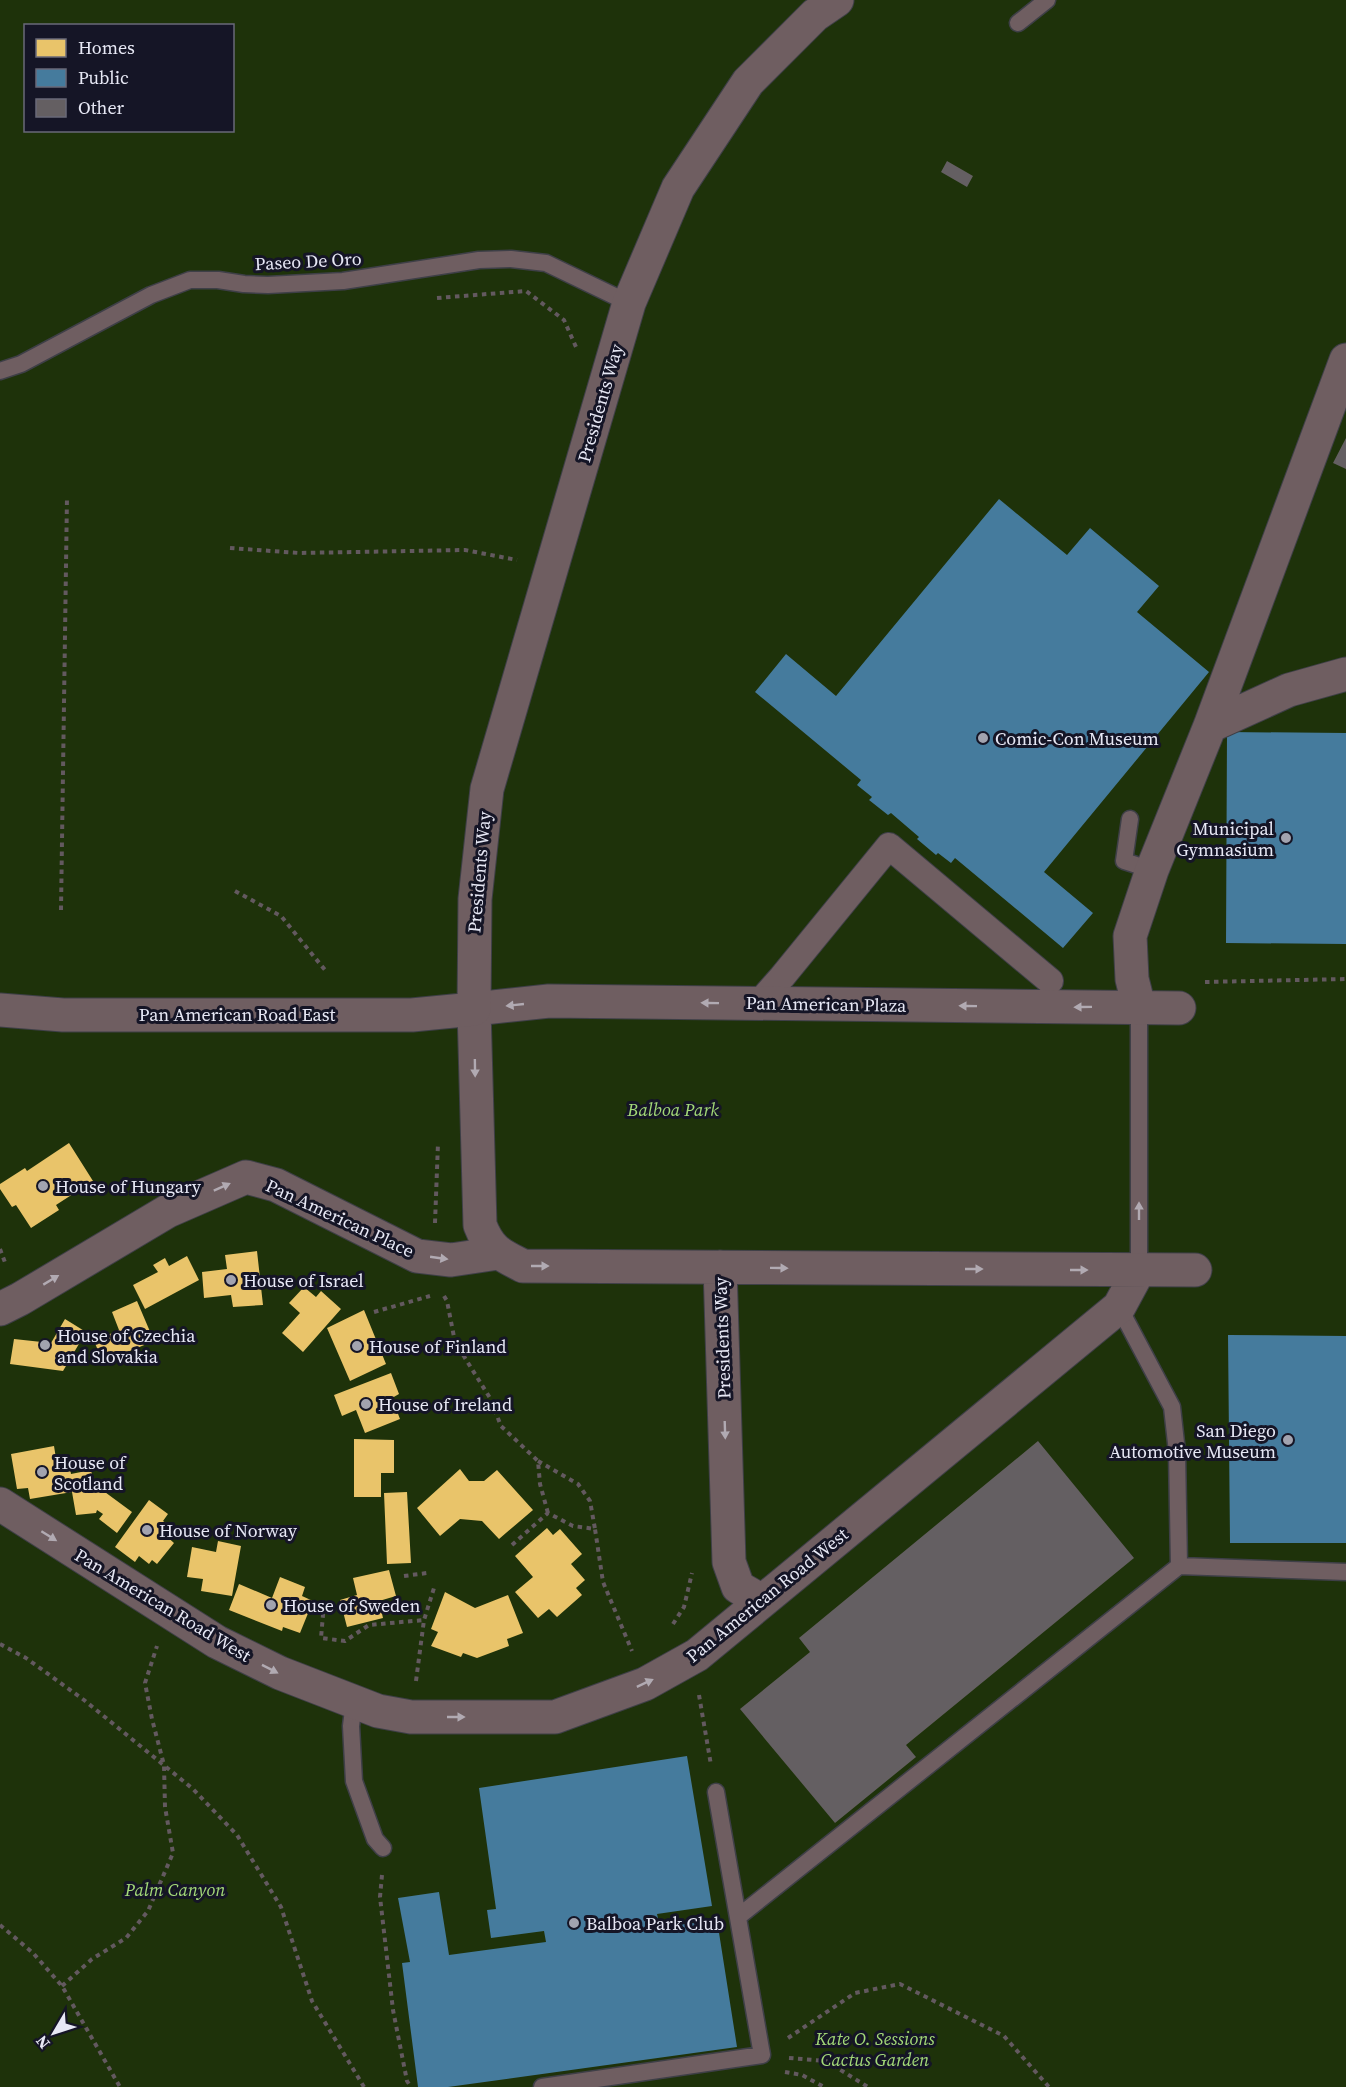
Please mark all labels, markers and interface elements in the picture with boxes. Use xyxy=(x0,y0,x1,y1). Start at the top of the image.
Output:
legend xyxy=(24,24,234,132)
text: Homes xyxy=(78,35,135,60)
text: Public xyxy=(78,65,129,90)
text: Other xyxy=(78,95,125,120)
street label: Paseo De Oro xyxy=(254,246,362,276)
street label: Presidents Way xyxy=(571,340,629,465)
place label: Comic-Con Museum xyxy=(995,726,1159,751)
marker: Comic-Con Museum xyxy=(976,731,990,745)
street label: Presidents Way xyxy=(461,809,497,934)
place label: Municipal Gymnasium xyxy=(1176,816,1274,862)
marker: Municipal Gymnasium xyxy=(1279,831,1293,845)
street label: Pan American Plaza xyxy=(746,990,907,1018)
one-way arrow xyxy=(700,998,719,1008)
one-way arrow xyxy=(505,1000,524,1010)
one-way arrow xyxy=(958,1001,977,1011)
street label: Pan American Road East xyxy=(139,1002,336,1027)
one-way arrow xyxy=(1073,1002,1092,1012)
one-way arrow xyxy=(470,1058,480,1077)
park label: Balboa Park xyxy=(626,1097,719,1122)
street label: Pan American Place xyxy=(262,1173,418,1263)
place label: House of Hungary xyxy=(55,1174,202,1199)
marker: House of Hungary xyxy=(36,1179,50,1193)
one-way arrow xyxy=(213,1182,231,1191)
one-way arrow xyxy=(1134,1202,1144,1221)
one-way arrow xyxy=(429,1253,448,1263)
one-way arrow xyxy=(531,1261,550,1271)
one-way arrow xyxy=(769,1263,788,1272)
one-way arrow xyxy=(964,1264,983,1274)
one-way arrow xyxy=(1070,1265,1089,1275)
place label: House of Israel xyxy=(243,1268,364,1293)
marker: House of Israel xyxy=(224,1273,238,1287)
one-way arrow xyxy=(43,1275,59,1286)
street label: Presidents Way xyxy=(707,1276,737,1399)
place label: House of Czechia and Slovakia xyxy=(57,1323,196,1369)
place label: House of Finland xyxy=(369,1334,507,1359)
marker: House of Czechia and Slovakia xyxy=(38,1338,52,1352)
marker: House of Finland xyxy=(350,1339,364,1353)
place label: House of Ireland xyxy=(378,1392,512,1417)
marker: House of Ireland xyxy=(359,1397,373,1411)
place label: San Diego Automotive Museum xyxy=(1109,1418,1276,1464)
one-way arrow xyxy=(720,1421,730,1440)
marker: San Diego Automotive Museum xyxy=(1281,1433,1295,1447)
place label: House of Scotland xyxy=(54,1450,127,1496)
marker: House of Scotland xyxy=(35,1465,49,1479)
place label: House of Norway xyxy=(159,1518,298,1543)
street label: Pan American Road West xyxy=(681,1522,853,1668)
marker: House of Norway xyxy=(140,1523,154,1537)
one-way arrow xyxy=(41,1530,58,1541)
street label: Pan American Road West xyxy=(70,1542,256,1668)
place label: House of Sweden xyxy=(283,1593,420,1618)
marker: House of Sweden xyxy=(264,1598,278,1612)
one-way arrow xyxy=(261,1663,279,1673)
one-way arrow xyxy=(637,1678,655,1688)
one-way arrow xyxy=(447,1712,466,1722)
park label: Palm Canyon xyxy=(124,1877,225,1902)
place label: Balboa Park Club xyxy=(586,1911,724,1936)
marker: Balboa Park Club xyxy=(567,1916,581,1930)
north arrow xyxy=(24,2003,84,2063)
park label: Kate O. Sessions Cactus Garden xyxy=(814,2026,935,2072)
text: N xyxy=(30,2031,55,2054)

